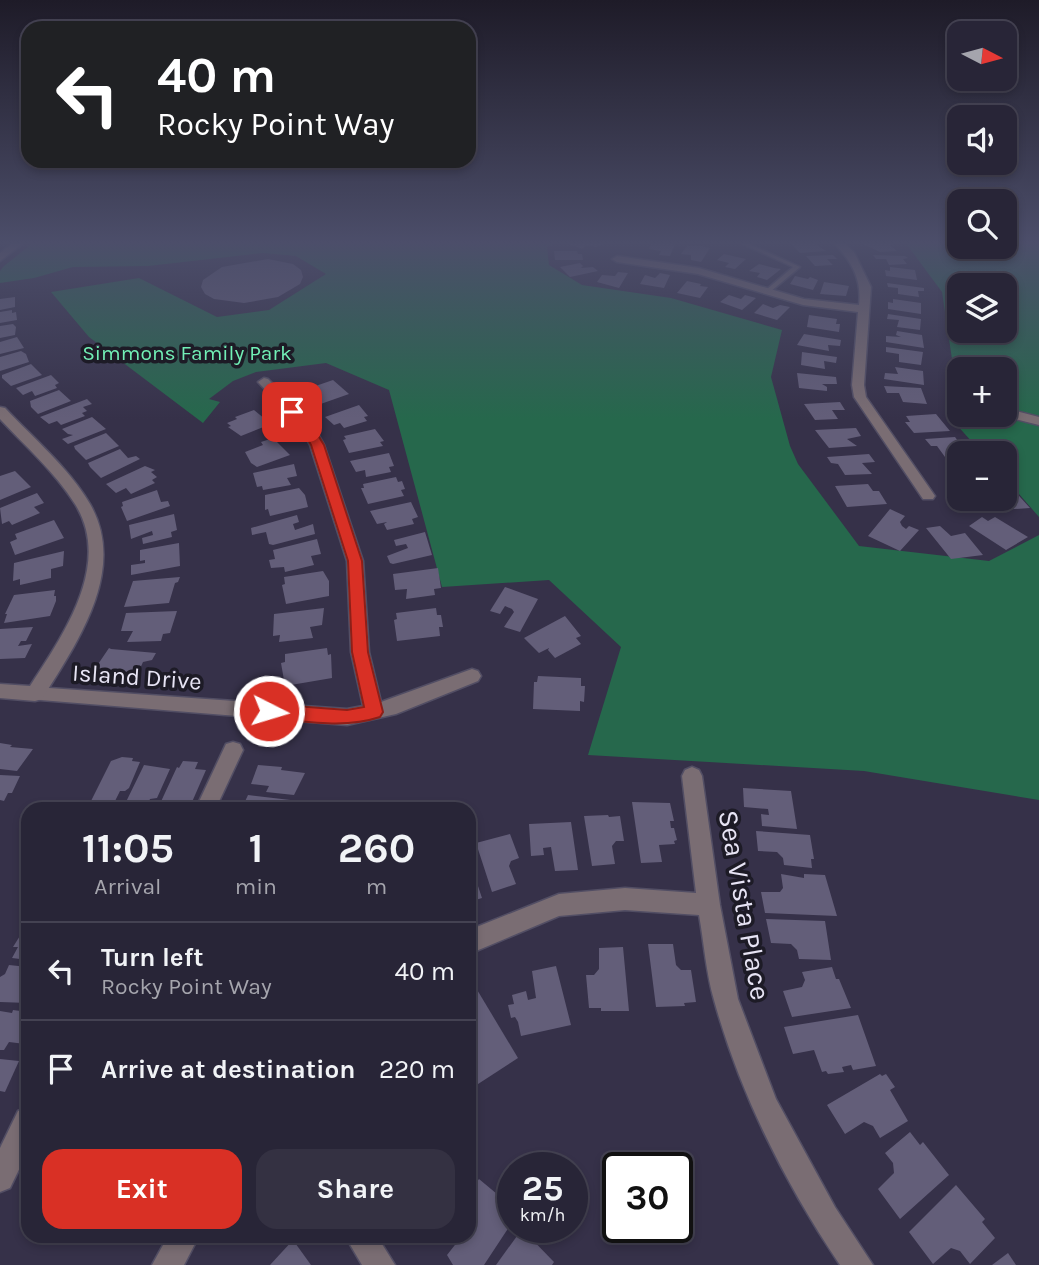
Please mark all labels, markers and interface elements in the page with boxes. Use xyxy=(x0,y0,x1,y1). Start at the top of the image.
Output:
north arrow xyxy=(947,21,1017,91)
map controls xyxy=(947,21,1017,511)
text: 40 m xyxy=(157,47,276,104)
icon: left xyxy=(42,49,133,140)
button: sound xyxy=(947,105,1017,175)
text: Rocky Point Way xyxy=(157,106,394,143)
button: search xyxy=(947,189,1017,259)
button: layers xyxy=(947,273,1017,343)
park label: Simmons Family Park xyxy=(82,341,292,365)
button: + xyxy=(947,357,1017,427)
pin xyxy=(262,382,322,442)
icon: arrive xyxy=(273,393,311,431)
button: − xyxy=(947,441,1017,511)
street label: Island Drive xyxy=(71,659,203,695)
position arrow xyxy=(232,674,306,748)
street label: Sea Vista Place xyxy=(712,808,777,1003)
text: 11:05 xyxy=(82,823,174,873)
text: 1 xyxy=(248,823,263,873)
text: 260 xyxy=(338,823,415,873)
text: Arrival xyxy=(94,873,162,900)
text: min xyxy=(235,873,277,900)
text: m xyxy=(366,873,387,900)
text: Turn left xyxy=(101,942,203,973)
icon: left xyxy=(42,952,80,990)
text: 40 m xyxy=(395,956,455,987)
text: Rocky Point Way xyxy=(101,973,272,1000)
icon: arrive xyxy=(42,1050,80,1088)
text: Arrive at destination xyxy=(101,1054,355,1085)
text: 220 m xyxy=(379,1054,455,1085)
button: Exit xyxy=(42,1149,242,1229)
button: Share xyxy=(256,1149,455,1229)
speed limit sign: 30 xyxy=(602,1152,693,1243)
text: 25 xyxy=(522,1168,563,1209)
text: km/h xyxy=(520,1204,565,1226)

